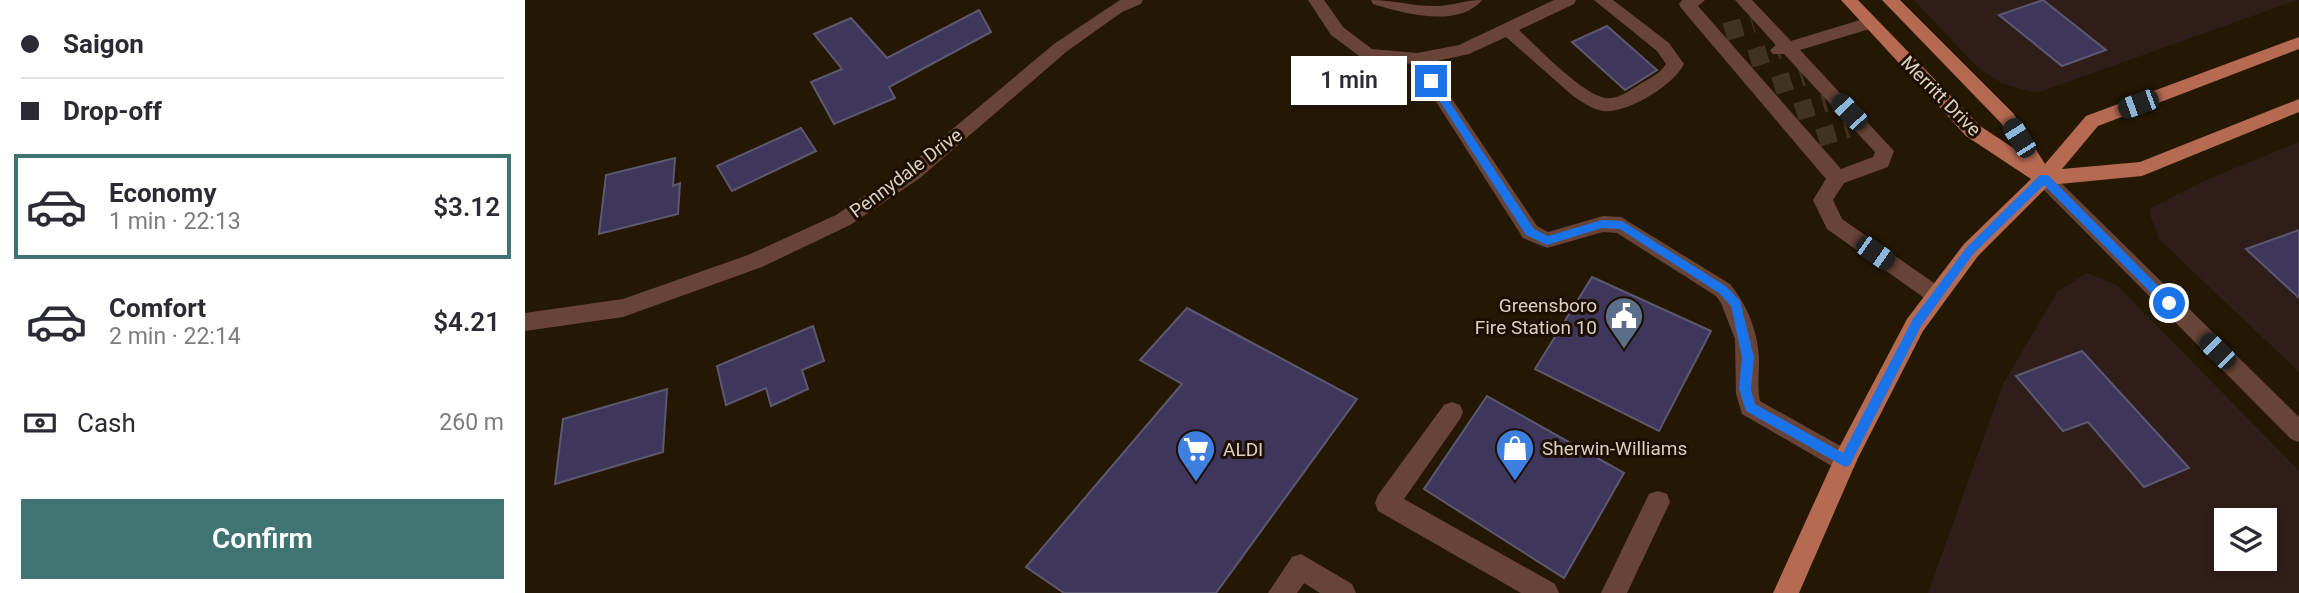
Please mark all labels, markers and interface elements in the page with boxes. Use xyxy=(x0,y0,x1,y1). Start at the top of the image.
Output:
text: Saigon xyxy=(63,29,144,59)
street label: Merritt Drive xyxy=(1896,51,1986,141)
callout: 1 min xyxy=(1291,56,1406,106)
route end xyxy=(1415,65,1447,97)
text: 1 min xyxy=(1320,67,1378,94)
car xyxy=(2115,87,2162,121)
car xyxy=(1827,89,1872,135)
text: Drop-off xyxy=(63,96,162,126)
car xyxy=(1999,115,2040,161)
street label: Pennydale Drive xyxy=(845,123,967,223)
icon: car xyxy=(25,175,88,238)
text: Economy xyxy=(109,178,216,208)
text: $3.12 xyxy=(433,192,500,222)
text: 1 min · 22:13 xyxy=(109,208,241,235)
car xyxy=(1852,232,1899,274)
route start xyxy=(2153,287,2185,319)
icon: car xyxy=(25,290,88,353)
text: Comfort xyxy=(109,293,206,323)
place label: Greensboro Fire Station 10 xyxy=(1475,294,1597,339)
public building icon: Greensboro Fire Station 10 xyxy=(1603,295,1645,350)
text: $4.21 xyxy=(433,307,500,337)
text: 2 min · 22:14 xyxy=(109,323,241,350)
car xyxy=(2195,329,2240,373)
icon: cash xyxy=(21,404,59,442)
text: Cash xyxy=(77,408,136,438)
text: 260 m xyxy=(439,409,504,436)
shop icon: Sherwin-Williams xyxy=(1494,427,1536,482)
supermarket icon: ALDI xyxy=(1175,428,1217,483)
place label: Sherwin-Williams xyxy=(1542,437,1687,460)
place label: ALDI xyxy=(1223,438,1263,461)
button: Confirm xyxy=(21,499,504,579)
map controls xyxy=(2214,508,2277,571)
button: layers xyxy=(2214,508,2277,571)

